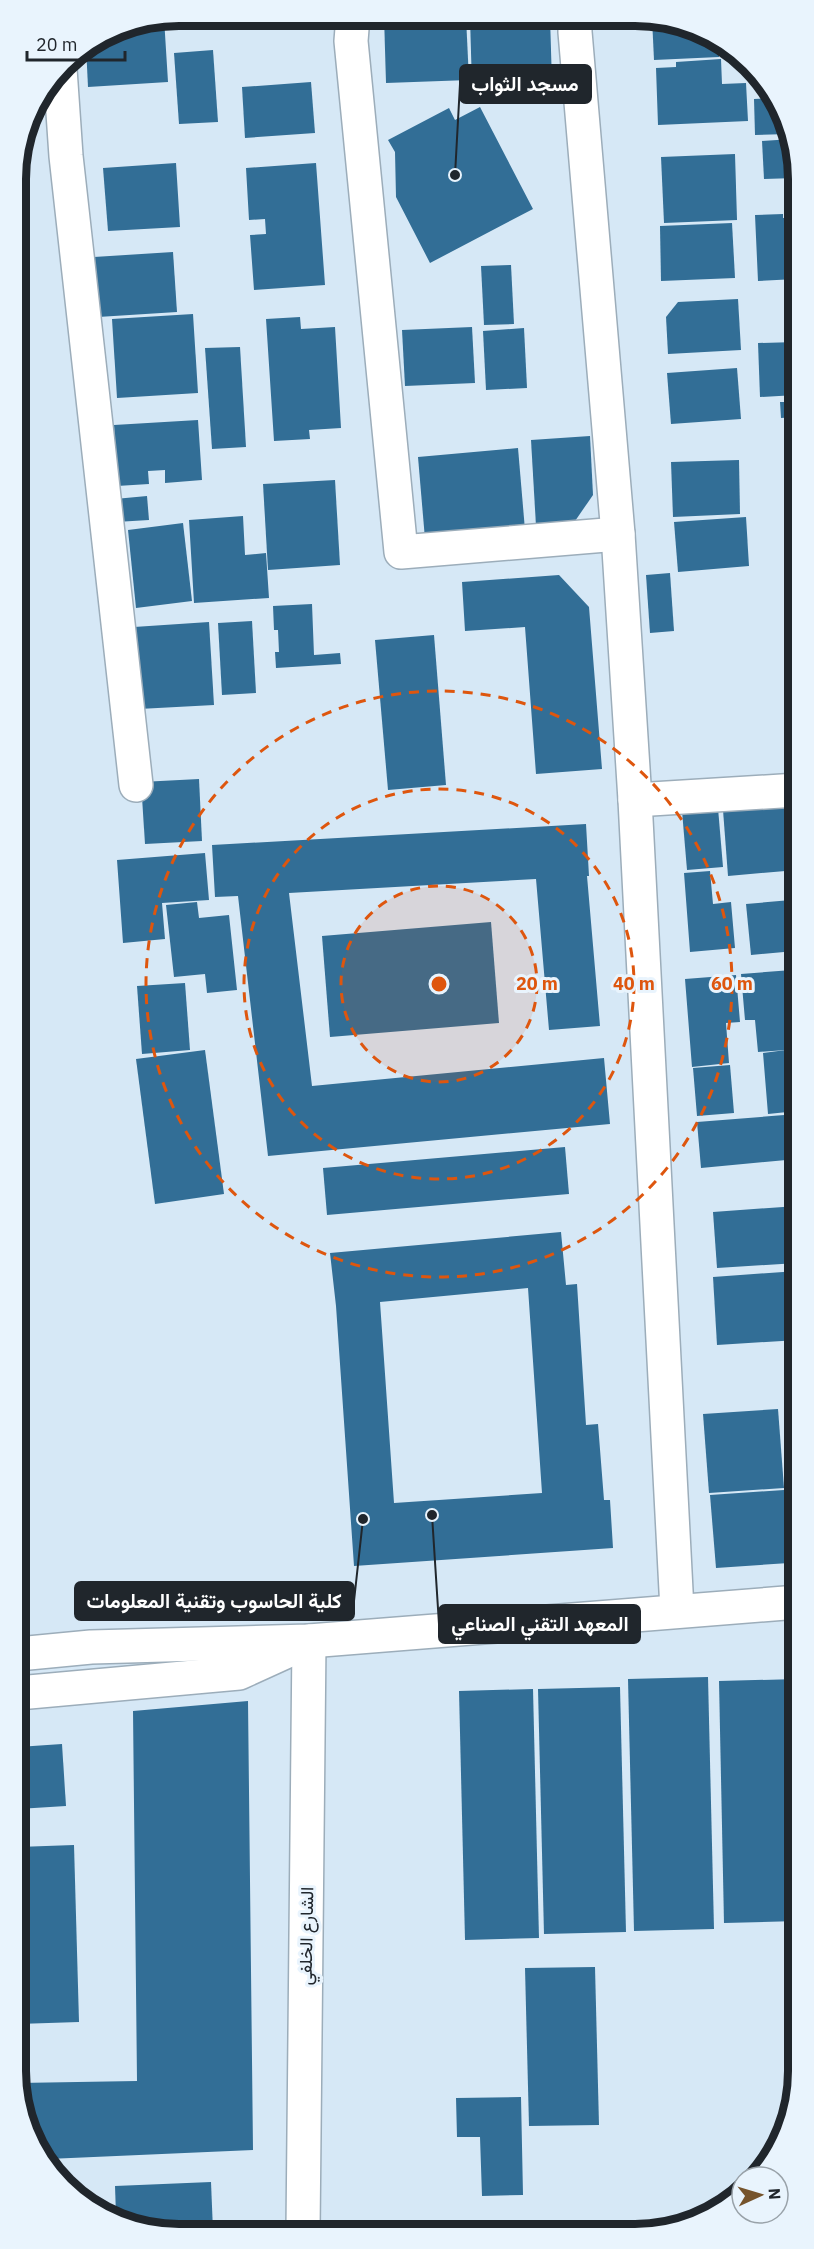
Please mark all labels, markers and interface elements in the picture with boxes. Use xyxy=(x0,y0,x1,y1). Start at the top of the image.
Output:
scale bar xyxy=(27,24,124,62)
text: 20 m xyxy=(36,33,78,56)
callout: مسجد الثواب xyxy=(460,65,591,103)
text: مسجد الثواب xyxy=(471,70,579,97)
text: 20 m xyxy=(516,972,558,995)
text: 40 m xyxy=(613,972,655,995)
text: 60 m xyxy=(711,972,753,995)
centre of rings xyxy=(429,974,449,994)
callout: كلية الحاسوب وتقنية المعلومات xyxy=(75,1582,354,1620)
text: كلية الحاسوب وتقنية المعلومات xyxy=(86,1587,342,1614)
callout: المعهد التقني الصناعي xyxy=(439,1605,640,1643)
text: المعهد التقني الصناعي xyxy=(451,1610,629,1641)
street label: الشارع الخلفي xyxy=(294,1886,322,1986)
north arrow xyxy=(730,2165,790,2225)
text: N xyxy=(765,2187,785,2200)

